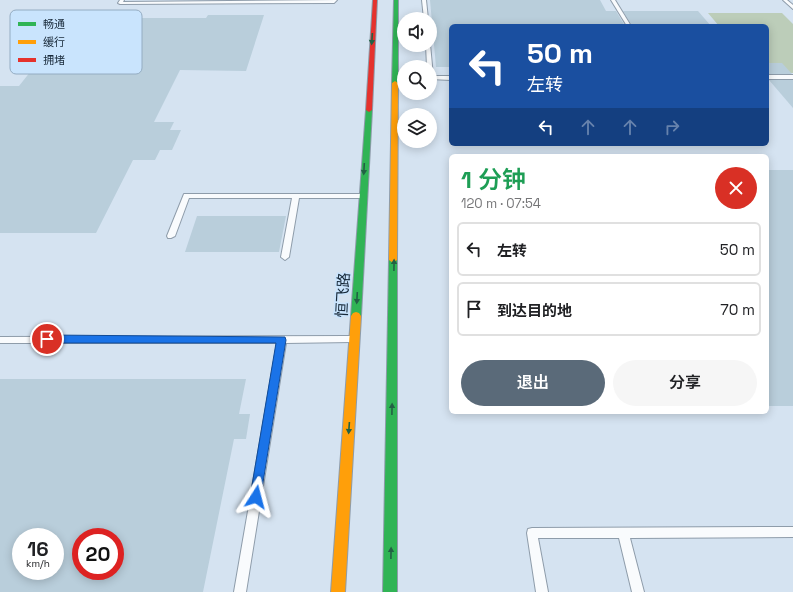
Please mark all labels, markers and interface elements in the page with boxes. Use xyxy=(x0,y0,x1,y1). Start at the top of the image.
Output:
legend xyxy=(10,10,142,74)
map controls xyxy=(397,12,437,148)
button: sound xyxy=(397,12,437,52)
text: 畅通 xyxy=(43,17,65,31)
one-way arrow xyxy=(369,33,376,45)
text: 缓行 xyxy=(43,35,65,49)
text: 50 m xyxy=(527,35,593,71)
icon: left xyxy=(461,40,513,92)
text: 拥堵 xyxy=(43,53,65,67)
button: search xyxy=(397,60,437,100)
text: 左转 xyxy=(527,73,563,96)
button: layers xyxy=(397,108,437,148)
icon: left xyxy=(535,116,557,138)
icon: ahead xyxy=(577,116,599,138)
icon: ahead xyxy=(619,116,641,138)
icon: right xyxy=(661,116,683,138)
one-way arrow xyxy=(361,163,367,176)
text: 1 分钟 xyxy=(461,164,526,195)
button: close xyxy=(715,167,757,209)
text: 120 m · 07:54 xyxy=(461,195,541,212)
icon: left xyxy=(463,238,485,260)
text: 50 m xyxy=(720,240,755,259)
text: 左转 xyxy=(497,241,527,260)
one-way arrow xyxy=(391,258,397,271)
street label: 恒飞路 xyxy=(332,272,353,318)
one-way arrow xyxy=(354,292,361,304)
icon: arrive xyxy=(463,298,485,320)
text: 70 m xyxy=(720,300,755,319)
text: 到达目的地 xyxy=(497,301,572,320)
pin xyxy=(30,322,64,356)
icon: arrive xyxy=(36,328,58,350)
button: 退出 xyxy=(461,360,605,406)
button: 分享 xyxy=(613,360,757,406)
one-way arrow xyxy=(389,402,395,415)
one-way arrow xyxy=(345,422,352,434)
position arrow xyxy=(235,476,277,518)
speed limit sign: 20 xyxy=(72,528,124,580)
text: 16 xyxy=(27,536,49,562)
one-way arrow xyxy=(387,547,394,559)
text: km/h xyxy=(26,557,50,570)

